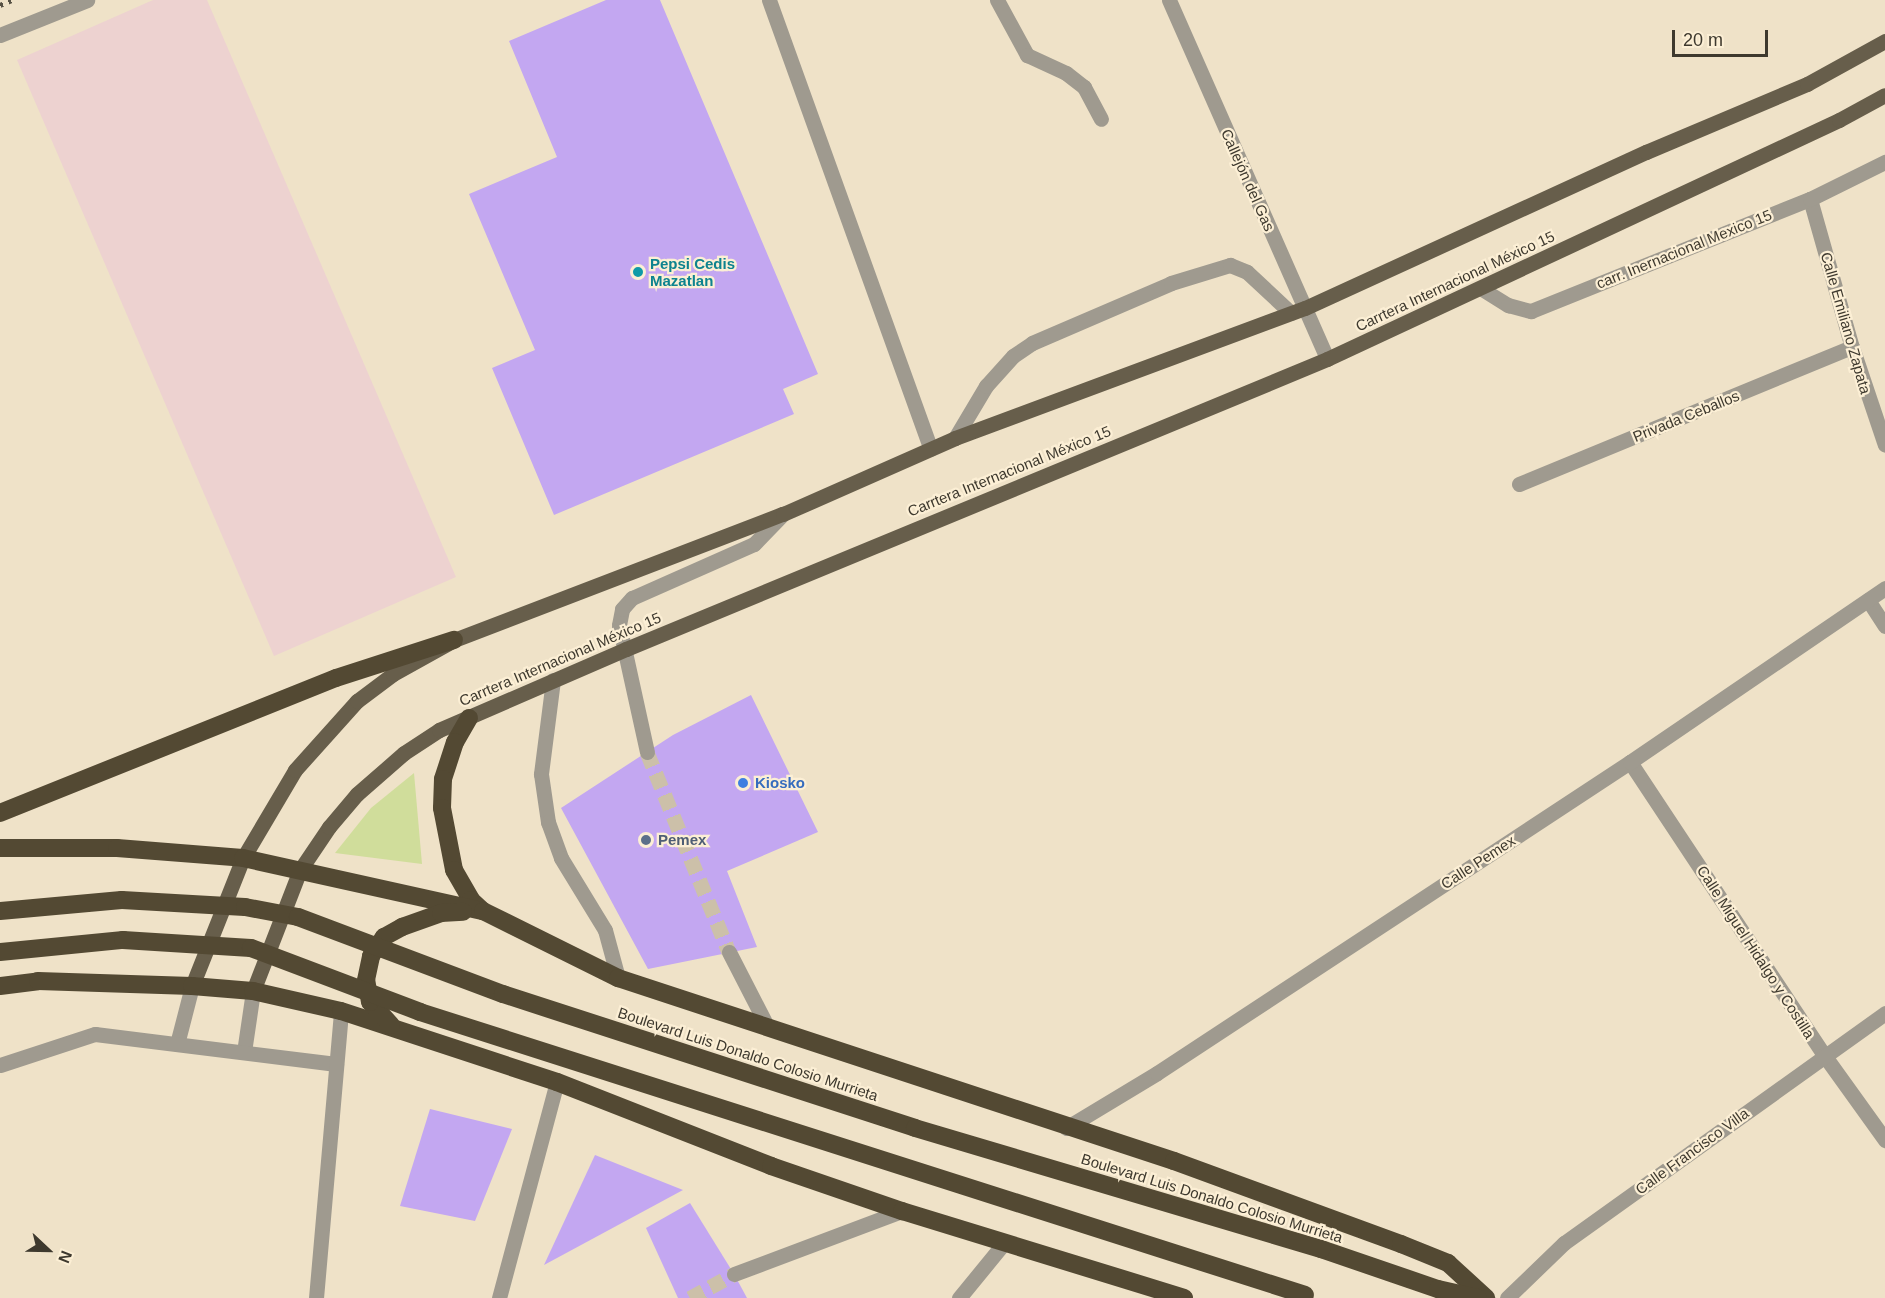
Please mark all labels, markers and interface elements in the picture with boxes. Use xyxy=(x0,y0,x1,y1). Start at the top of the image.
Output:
scale bar xyxy=(1675,18,1771,56)
text: 20 m xyxy=(1683,30,1723,50)
street label: Callejón del Gas xyxy=(1217,126,1279,234)
street label: carr. Inernacional Mexico 15 xyxy=(1594,206,1774,292)
street label: Carrtera Internacional México 15 xyxy=(1353,227,1557,335)
street label: Calle Emiliano Zapata xyxy=(1817,250,1875,396)
place label: Pepsi Cedis Mazatlan xyxy=(650,254,735,289)
marker: Pepsi Cedis Mazatlan xyxy=(631,265,645,279)
street label: Privada Ceballos xyxy=(1630,386,1742,446)
street label: Carrtera Internacional México 15 xyxy=(905,422,1113,520)
street label: Carrtera Internacional México 15 xyxy=(456,608,664,710)
place label: Kiosko xyxy=(755,774,805,792)
marker: Kiosko xyxy=(736,776,750,790)
place label: Pemex xyxy=(658,831,706,849)
street label: Calle Pemex xyxy=(1437,831,1519,893)
marker: Pemex xyxy=(639,833,653,847)
street label: Calle Miguel Hidalgo y Costilla xyxy=(1693,862,1819,1042)
street label: Boulevard Luis Donaldo Colosio Murrieta xyxy=(616,1003,880,1105)
street label: Calle Francisco Villa xyxy=(1632,1104,1752,1198)
street label: Boulevard Luis Donaldo Colosio Murrieta xyxy=(1079,1150,1345,1246)
north arrow xyxy=(18,1220,78,1280)
text: N xyxy=(55,1248,75,1265)

